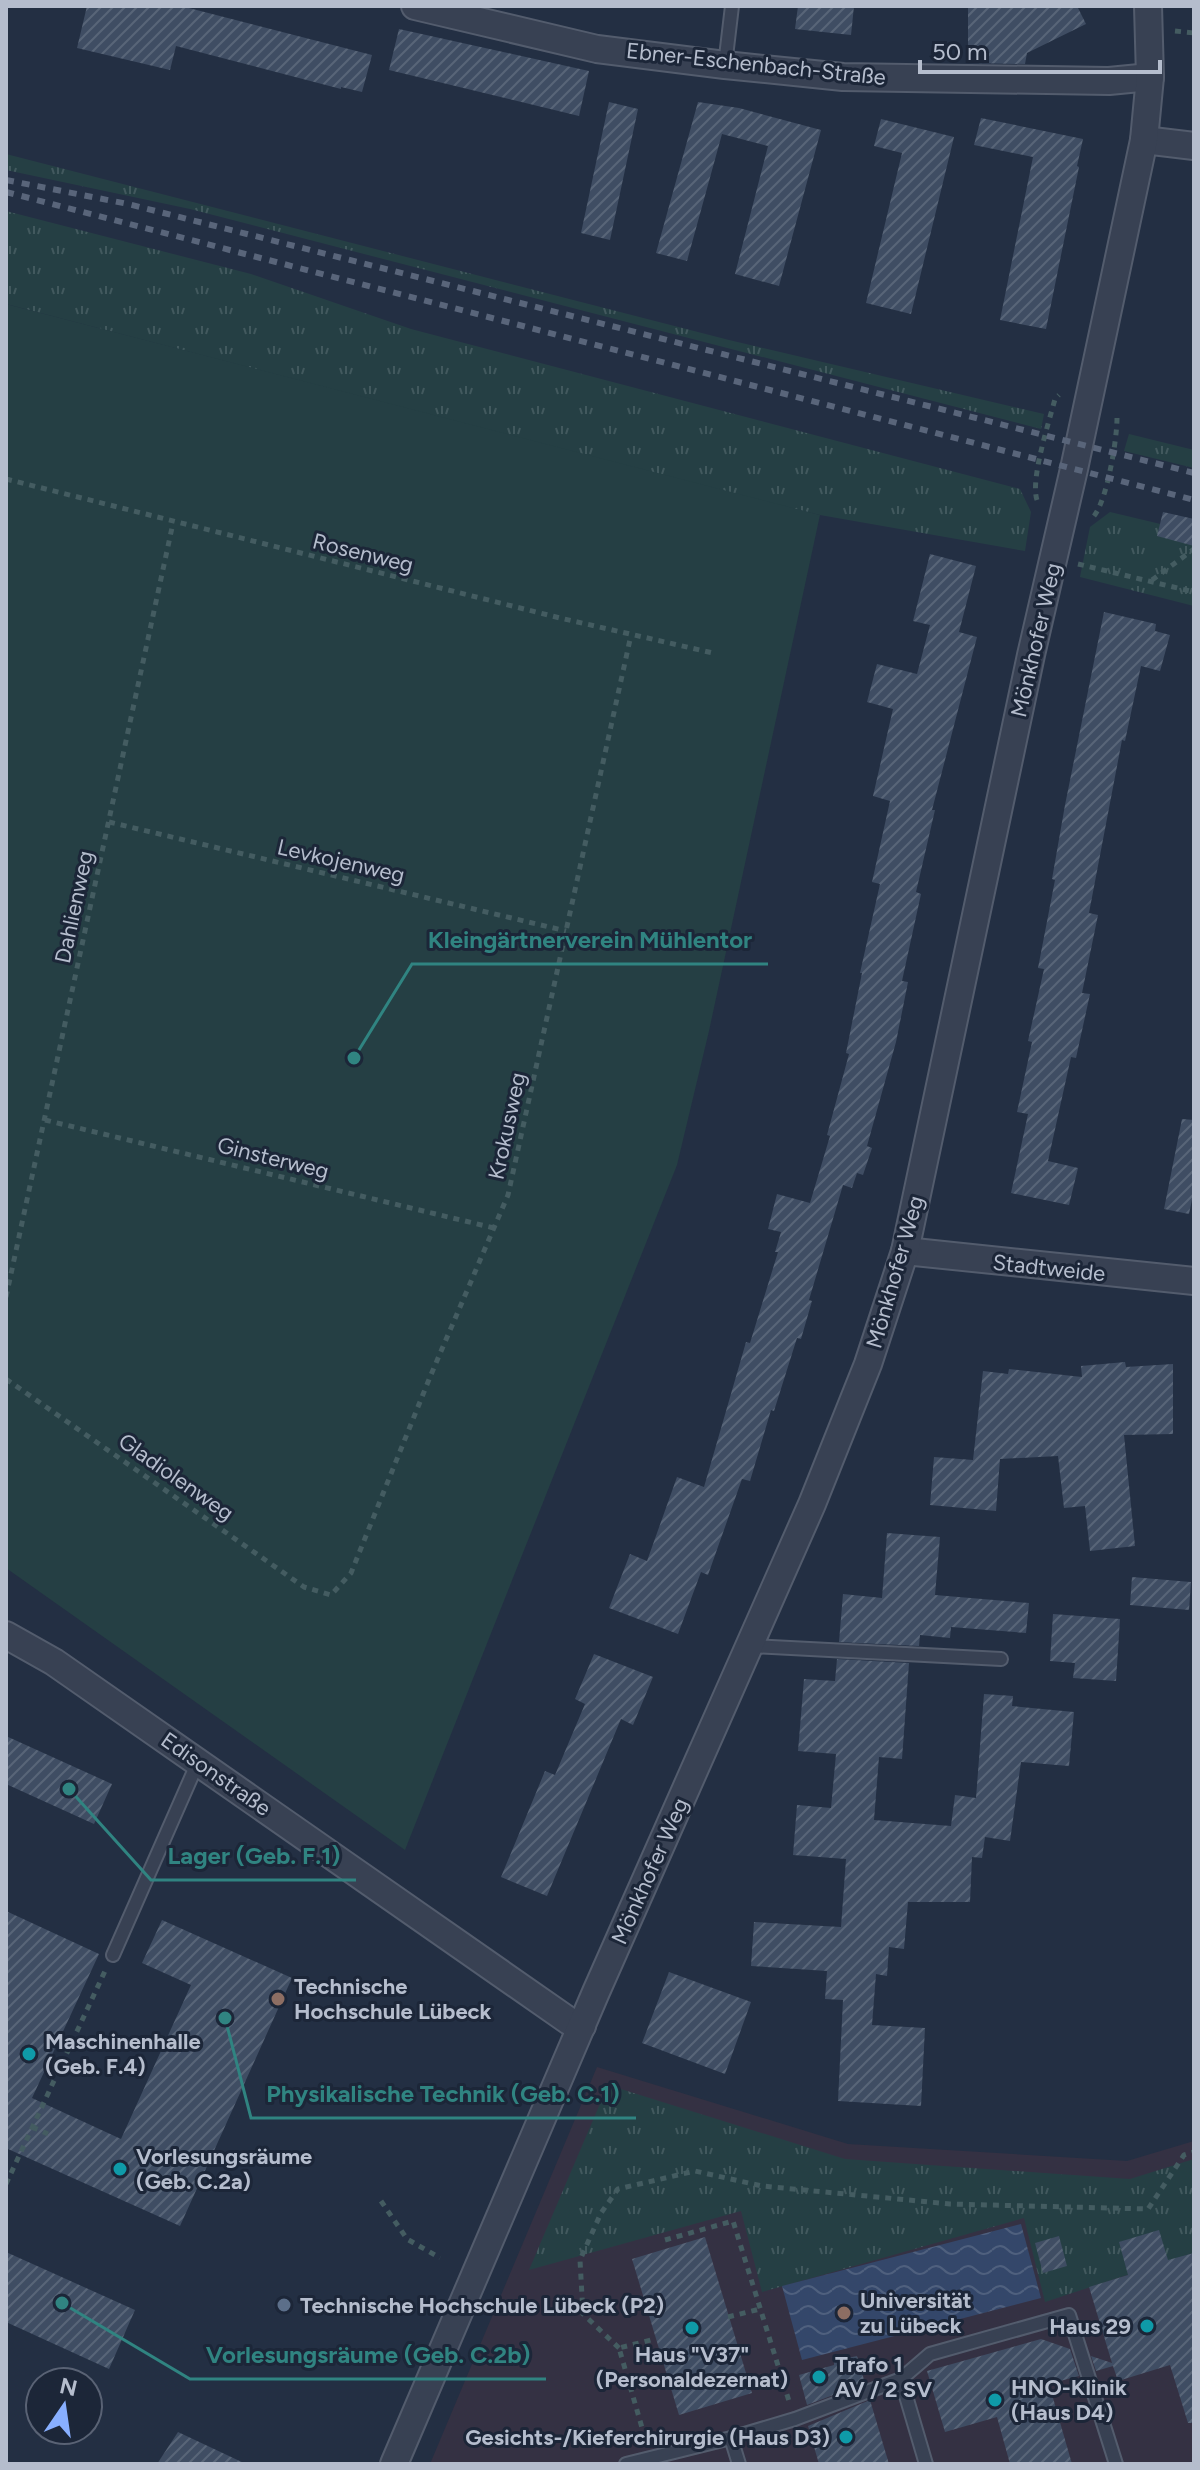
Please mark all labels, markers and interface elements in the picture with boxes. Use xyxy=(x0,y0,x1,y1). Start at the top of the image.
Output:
scale bar xyxy=(920,24,1160,74)
street label: Ebner-Eschenbach-Straße xyxy=(625,37,887,91)
text: 50 m xyxy=(932,37,988,66)
street label: Rosenweg xyxy=(310,527,416,579)
street label: Mönkhofer Weg xyxy=(1005,560,1067,720)
street label: Levkojenweg xyxy=(275,833,407,889)
street label: Dahlienweg xyxy=(49,848,99,966)
callout: Kleingärtnerverein Mühlentor xyxy=(412,916,768,964)
text: Kleingärtnerverein Mühlentor xyxy=(428,925,752,954)
street label: Krokusweg xyxy=(482,1070,532,1182)
street label: Ginsterweg xyxy=(214,1131,332,1185)
street label: Mönkhofer Weg xyxy=(860,1193,930,1351)
street label: Stadtweide xyxy=(991,1249,1107,1287)
street label: Gladiolenweg xyxy=(113,1427,239,1527)
street label: Edisonstraße xyxy=(156,1726,276,1822)
street label: Mönkhofer Weg xyxy=(606,1794,694,1948)
callout: Lager (Geb. F.1) xyxy=(151,1832,356,1880)
text: Lager (Geb. F.1) xyxy=(167,1841,341,1870)
place label: Technische Hochschule Lübeck xyxy=(294,1973,492,2025)
marker: Technische Hochschule Lübeck xyxy=(269,1990,287,2008)
place label: Maschinenhalle (Geb. F.4) xyxy=(45,2028,201,2080)
marker: Maschinenhalle (Geb. F.4) xyxy=(20,2045,38,2063)
callout: Physikalische Technik (Geb. C.1) xyxy=(251,2070,636,2118)
text: Physikalische Technik (Geb. C.1) xyxy=(266,2079,620,2108)
place label: Vorlesungsräume (Geb. C.2a) xyxy=(136,2143,312,2195)
marker: Vorlesungsräume (Geb. C.2a) xyxy=(111,2160,129,2178)
place label: Universität zu Lübeck xyxy=(860,2287,972,2339)
place label: Technische Hochschule Lübeck (P2) xyxy=(300,2292,664,2319)
marker: Technische Hochschule Lübeck (P2) xyxy=(275,2296,293,2314)
marker: Universität zu Lübeck xyxy=(835,2304,853,2322)
place label: Haus 29 xyxy=(1049,2313,1131,2340)
marker: Haus 29 xyxy=(1138,2317,1156,2335)
marker: Haus "V37" (Personaldezernat) xyxy=(683,2319,701,2337)
callout: Vorlesungsräume (Geb. C.2b) xyxy=(190,2331,546,2379)
text: Vorlesungsräume (Geb. C.2b) xyxy=(206,2340,530,2369)
place label: Haus "V37" (Personaldezernat) xyxy=(596,2341,788,2393)
place label: Trafo 1 AV / 2 SV xyxy=(835,2351,932,2403)
north arrow xyxy=(24,2366,104,2446)
marker: Trafo 1 AV / 2 SV xyxy=(810,2368,828,2386)
text: N xyxy=(57,2372,80,2402)
place label: HNO-Klinik (Haus D4) xyxy=(1011,2374,1127,2426)
marker: HNO-Klinik (Haus D4) xyxy=(986,2391,1004,2409)
place label: Gesichts-/Kieferchirurgie (Haus D3) xyxy=(465,2424,830,2451)
marker: Gesichts-/Kieferchirurgie (Haus D3) xyxy=(837,2428,855,2446)

